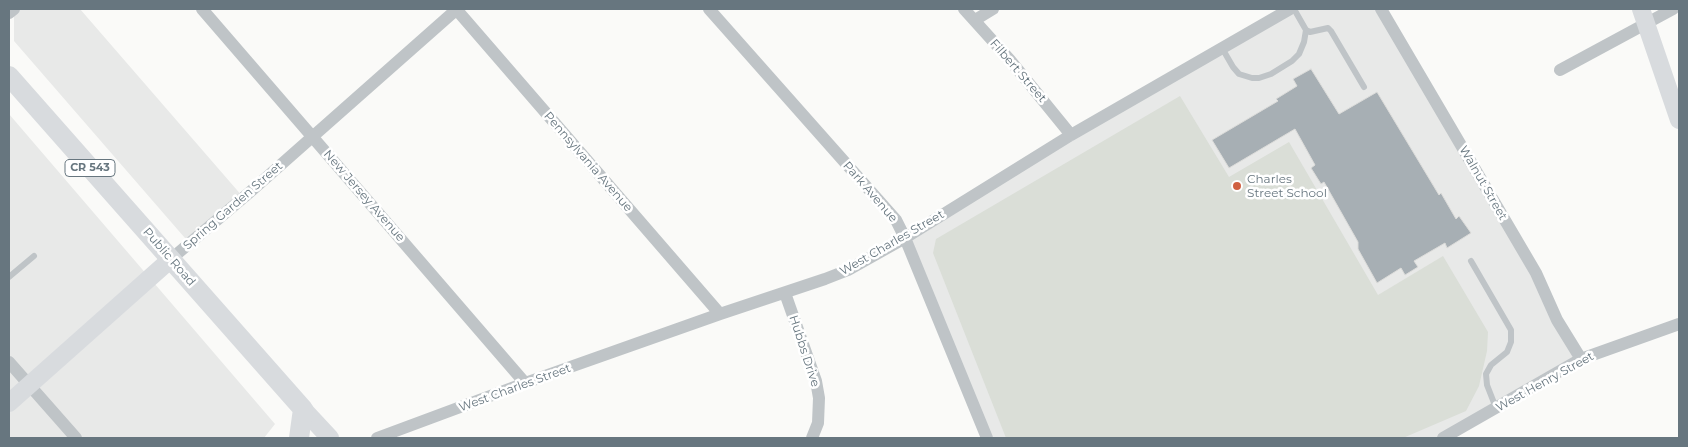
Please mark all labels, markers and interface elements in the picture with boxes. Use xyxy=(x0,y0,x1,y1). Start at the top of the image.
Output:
street label: Filbert Street xyxy=(987,37,1049,105)
street label: Pennsylvania Avenue xyxy=(541,109,635,215)
street label: Walnut Street xyxy=(1456,143,1510,223)
street label: New Jersey Avenue xyxy=(320,147,408,245)
street label: Spring Garden Street xyxy=(180,159,286,253)
street label: Park Avenue xyxy=(840,159,900,225)
road number: CR 543 xyxy=(65,160,115,177)
place label: Charles Street School xyxy=(1247,172,1327,200)
marker: Charles Street School xyxy=(1231,180,1243,192)
street label: West Charles Street xyxy=(837,207,947,279)
street label: Public Road xyxy=(140,225,198,289)
street label: Hubbs Drive xyxy=(786,313,822,389)
street label: West Henry Street xyxy=(1494,349,1596,415)
street label: West Charles Street xyxy=(457,361,573,415)

